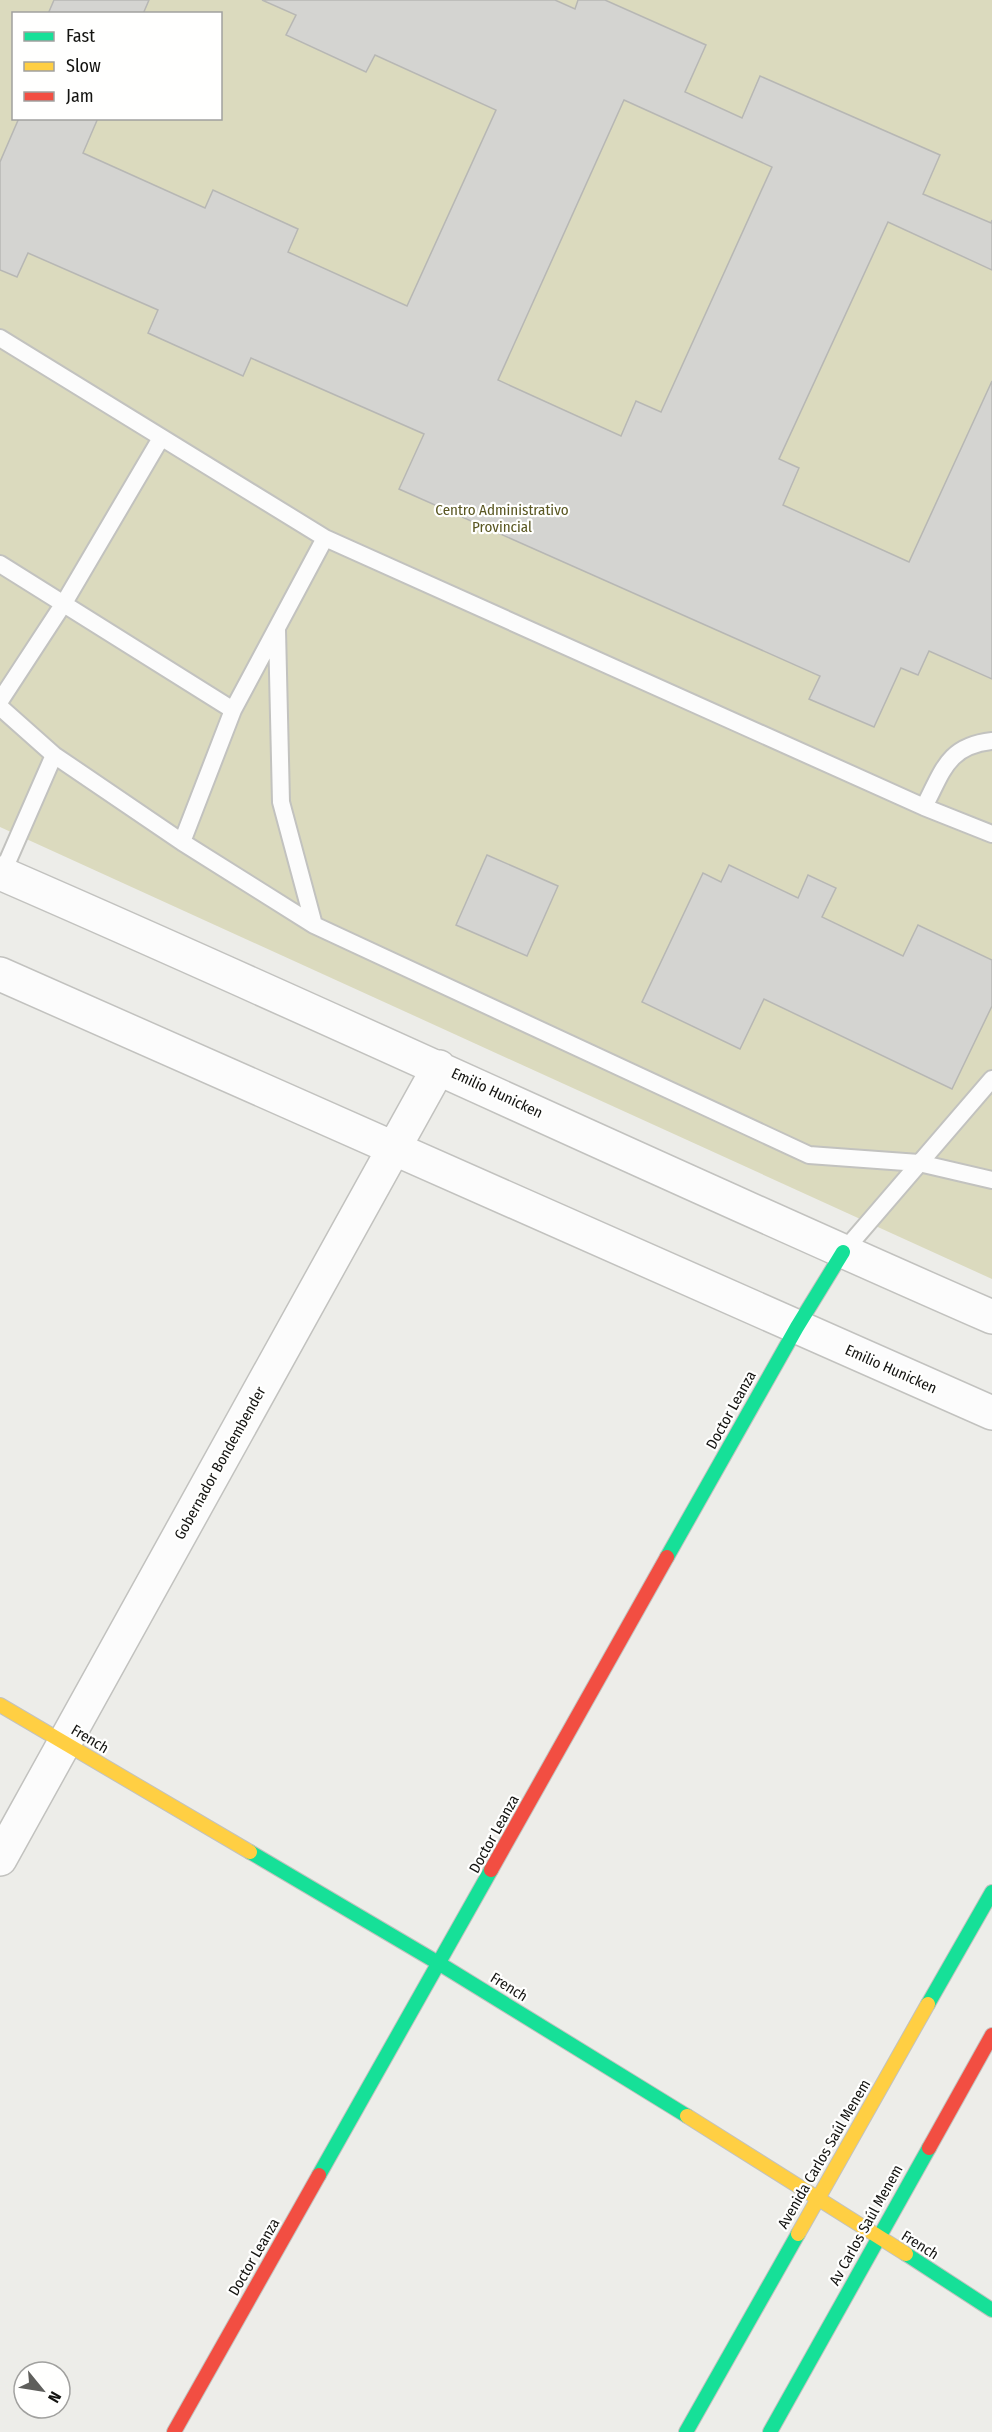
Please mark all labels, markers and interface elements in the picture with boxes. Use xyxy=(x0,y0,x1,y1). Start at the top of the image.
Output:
legend xyxy=(12,12,222,120)
text: Fast xyxy=(66,25,95,47)
text: Slow xyxy=(66,55,101,77)
text: Jam xyxy=(66,85,94,107)
park label: Centro Administrativo Provincial xyxy=(435,501,569,536)
street label: Emilio Hunicken xyxy=(449,1064,545,1122)
street label: Emilio Hunicken xyxy=(842,1341,940,1397)
street label: Doctor Leanza xyxy=(702,1368,760,1452)
street label: Gobernador Bondembender xyxy=(170,1383,270,1543)
street label: French xyxy=(68,1721,112,1757)
street label: Doctor Leanza xyxy=(465,1792,523,1876)
street label: French xyxy=(487,1969,531,2005)
street label: Avenida Carlos Saúl Menem xyxy=(774,2076,874,2232)
street label: Av Carlos Saúl Menem xyxy=(825,2162,907,2288)
street label: Doctor Leanza xyxy=(225,2215,283,2299)
street label: French xyxy=(898,2227,942,2263)
north arrow xyxy=(12,2360,72,2420)
text: N xyxy=(44,2388,65,2406)

